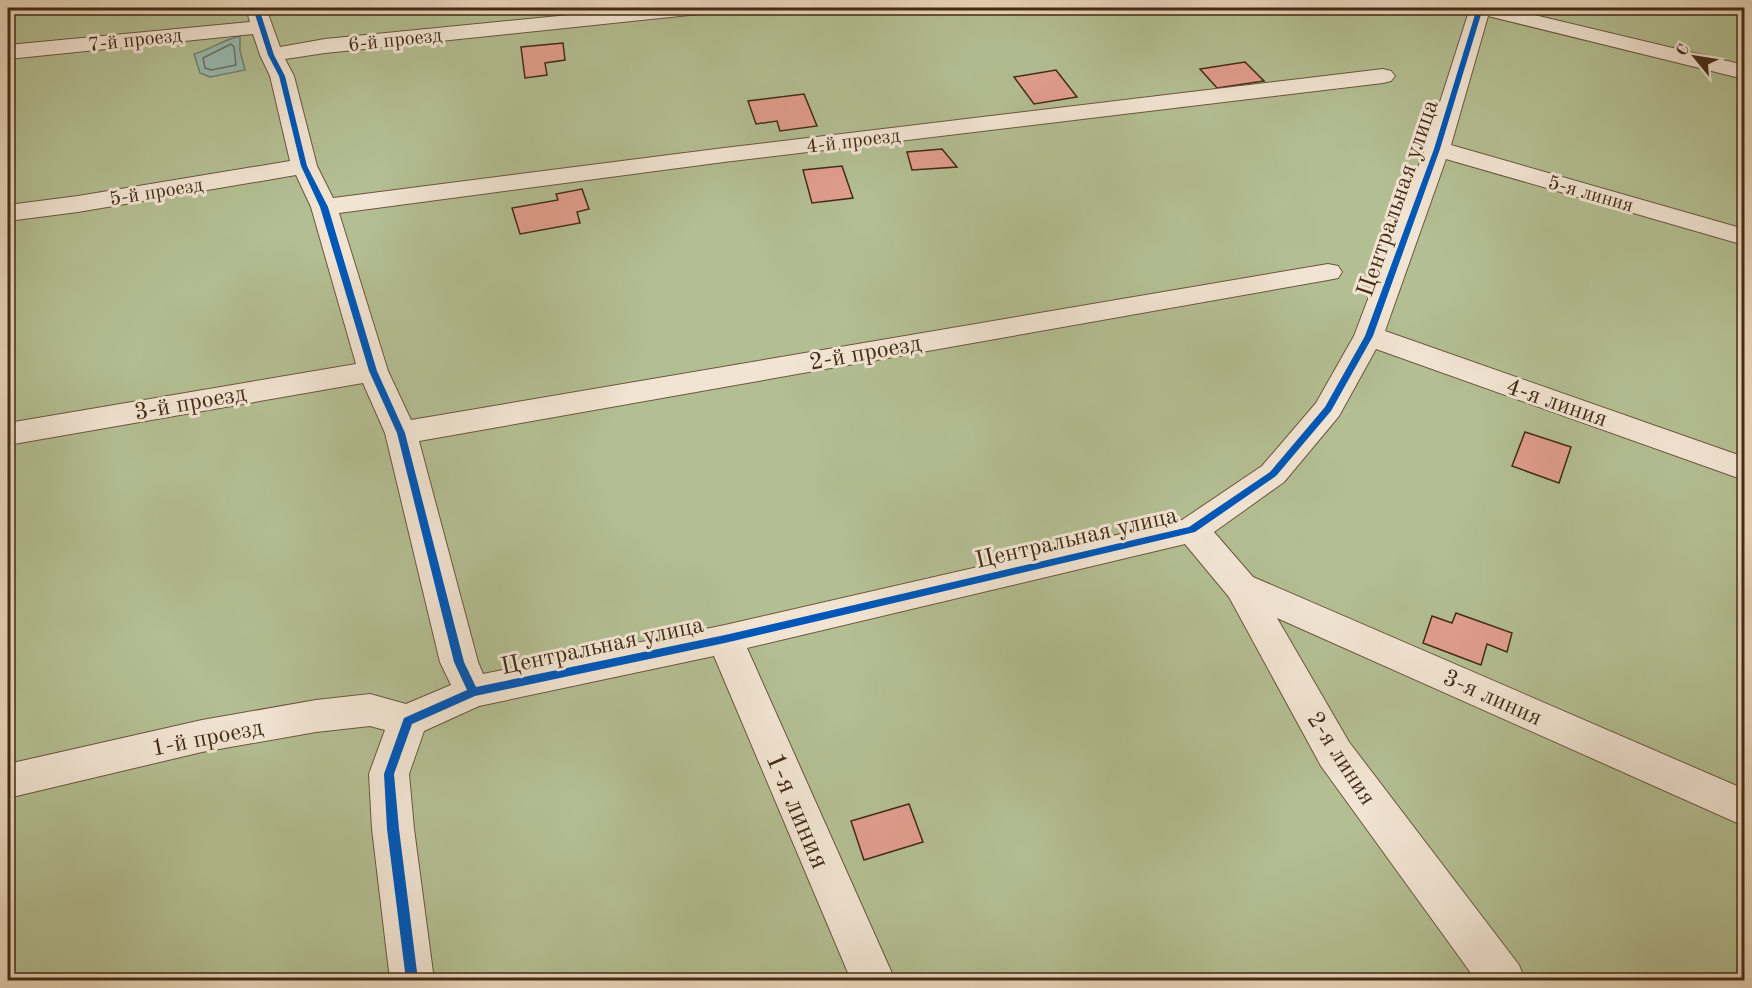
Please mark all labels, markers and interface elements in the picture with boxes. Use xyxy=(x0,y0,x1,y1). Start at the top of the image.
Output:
street label: 7-й проезд xyxy=(87,26,183,56)
street label: 6-й проезд xyxy=(347,26,443,56)
north arrow xyxy=(1665,27,1725,87)
text: С xyxy=(1674,42,1693,59)
street label: Центральная улица xyxy=(1354,97,1444,300)
street label: 4-й проезд xyxy=(805,126,901,158)
street label: 5-я линия xyxy=(1545,173,1635,217)
street label: 5-й проезд xyxy=(108,176,205,210)
street label: 2-й проезд xyxy=(808,332,923,376)
street label: 4-я линия xyxy=(1503,375,1610,432)
street label: 3-й проезд xyxy=(133,382,248,426)
street label: Центральная улица xyxy=(973,504,1180,574)
street label: Центральная улица xyxy=(499,614,706,680)
street label: 3-я линия xyxy=(1439,666,1545,731)
street label: 2-я линия xyxy=(1302,708,1379,810)
street label: 1-й проезд xyxy=(150,716,265,762)
street label: 1-я линия xyxy=(759,749,833,873)

